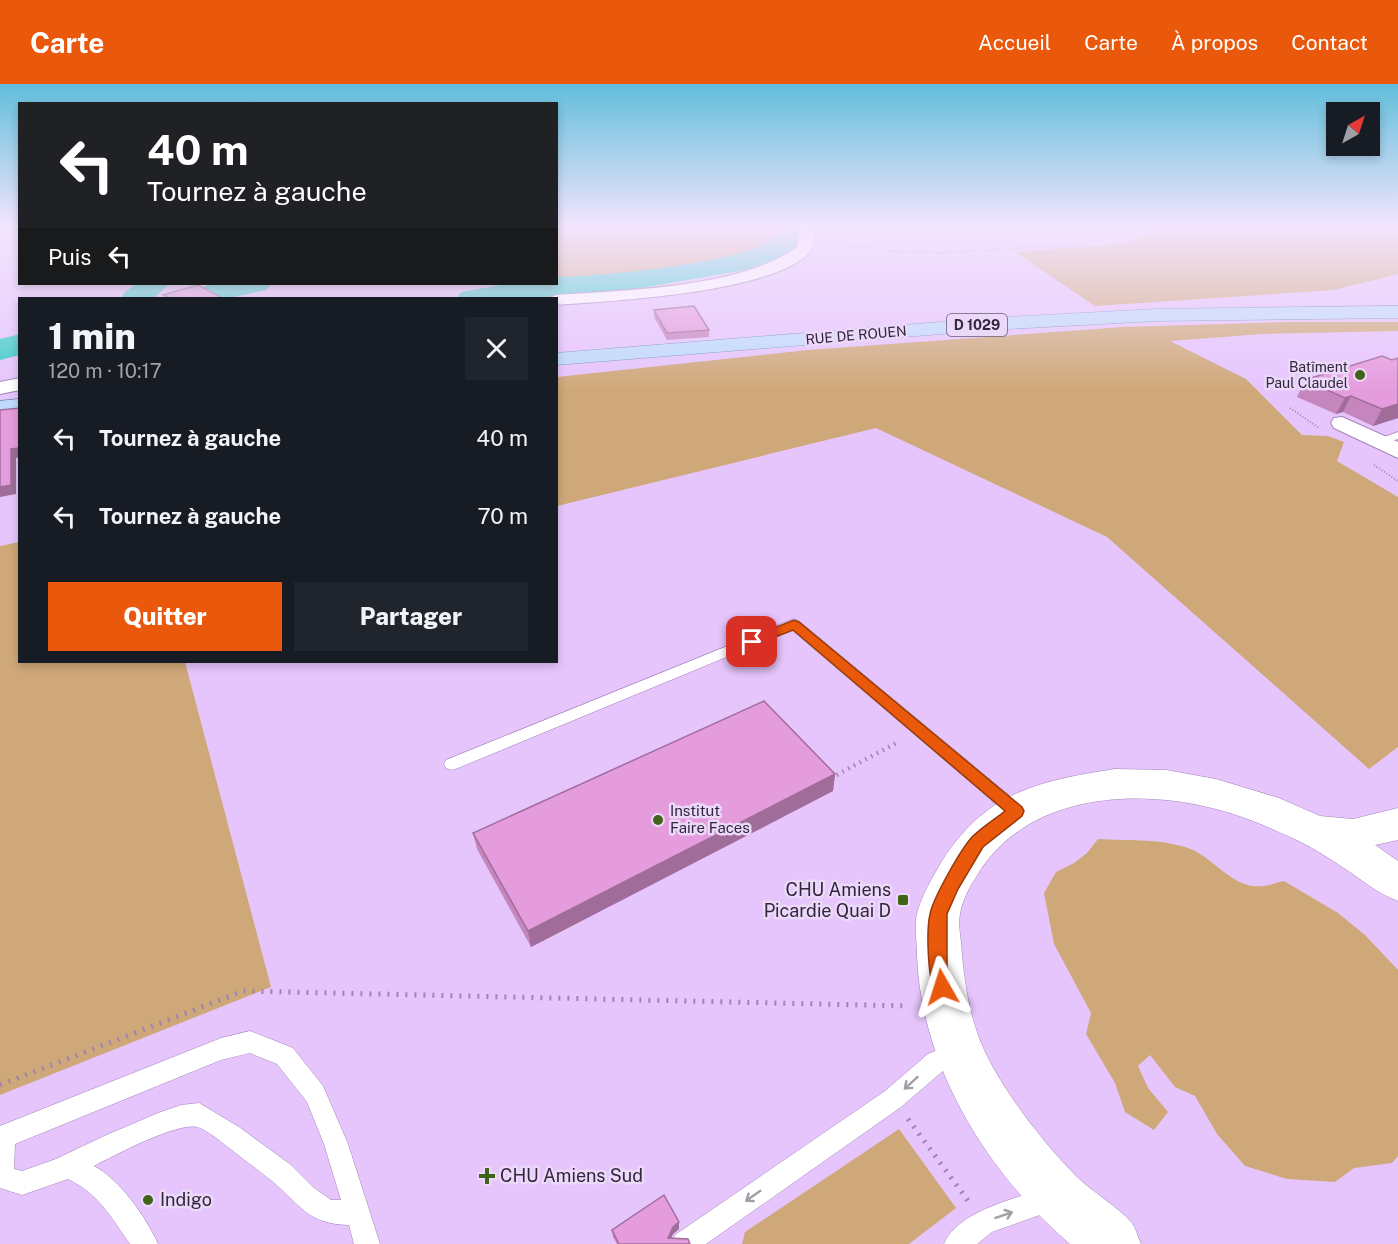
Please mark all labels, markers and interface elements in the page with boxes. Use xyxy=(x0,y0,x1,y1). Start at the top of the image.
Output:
text: Carte xyxy=(30,26,104,59)
text: Accueil xyxy=(978,30,1051,55)
text: Carte xyxy=(1084,30,1138,55)
text: À propos xyxy=(1171,30,1258,55)
text: Contact xyxy=(1291,30,1368,55)
north arrow xyxy=(1326,102,1380,156)
map controls xyxy=(1326,102,1380,156)
text: 40 m xyxy=(147,125,249,174)
icon: left xyxy=(48,126,126,204)
text: Tournez à gauche xyxy=(147,175,367,207)
icon: left xyxy=(103,240,136,273)
text: Puis xyxy=(48,244,91,270)
road number: D 1029 xyxy=(947,314,1007,336)
text: 1 min xyxy=(48,315,136,357)
button: close xyxy=(465,317,528,380)
street label: RUE DE ROUEN xyxy=(805,323,907,347)
text: 120 m · 10:17 xyxy=(48,359,162,383)
place label: Batîment Paul Claudel xyxy=(1265,359,1348,391)
marker: Batîment Paul Claudel xyxy=(1353,368,1367,382)
icon: left xyxy=(48,422,81,455)
text: Tournez à gauche xyxy=(99,425,281,451)
text: 40 m xyxy=(476,425,528,451)
icon: left xyxy=(48,500,81,533)
text: Tournez à gauche xyxy=(99,503,281,529)
text: 70 m xyxy=(477,503,528,529)
button: Quitter xyxy=(48,582,282,651)
button: Partager xyxy=(294,582,528,651)
pin xyxy=(726,616,777,667)
icon: arrive xyxy=(735,625,768,658)
place label: Institut Faire Faces xyxy=(670,802,750,836)
marker: Institut Faire Faces xyxy=(651,813,665,827)
place label: CHU Amiens Picardie Quai D xyxy=(764,879,891,921)
marker: CHU Amiens Picardie Quai D xyxy=(896,893,910,907)
position arrow xyxy=(910,955,974,1019)
one-way arrow xyxy=(904,1076,919,1090)
place label: CHU Amiens Sud xyxy=(500,1165,643,1186)
marker: CHU Amiens Sud xyxy=(478,1167,496,1185)
place label: Indigo xyxy=(160,1189,212,1210)
one-way arrow xyxy=(745,1190,761,1202)
marker: Indigo xyxy=(141,1193,155,1207)
one-way arrow xyxy=(995,1209,1013,1220)

